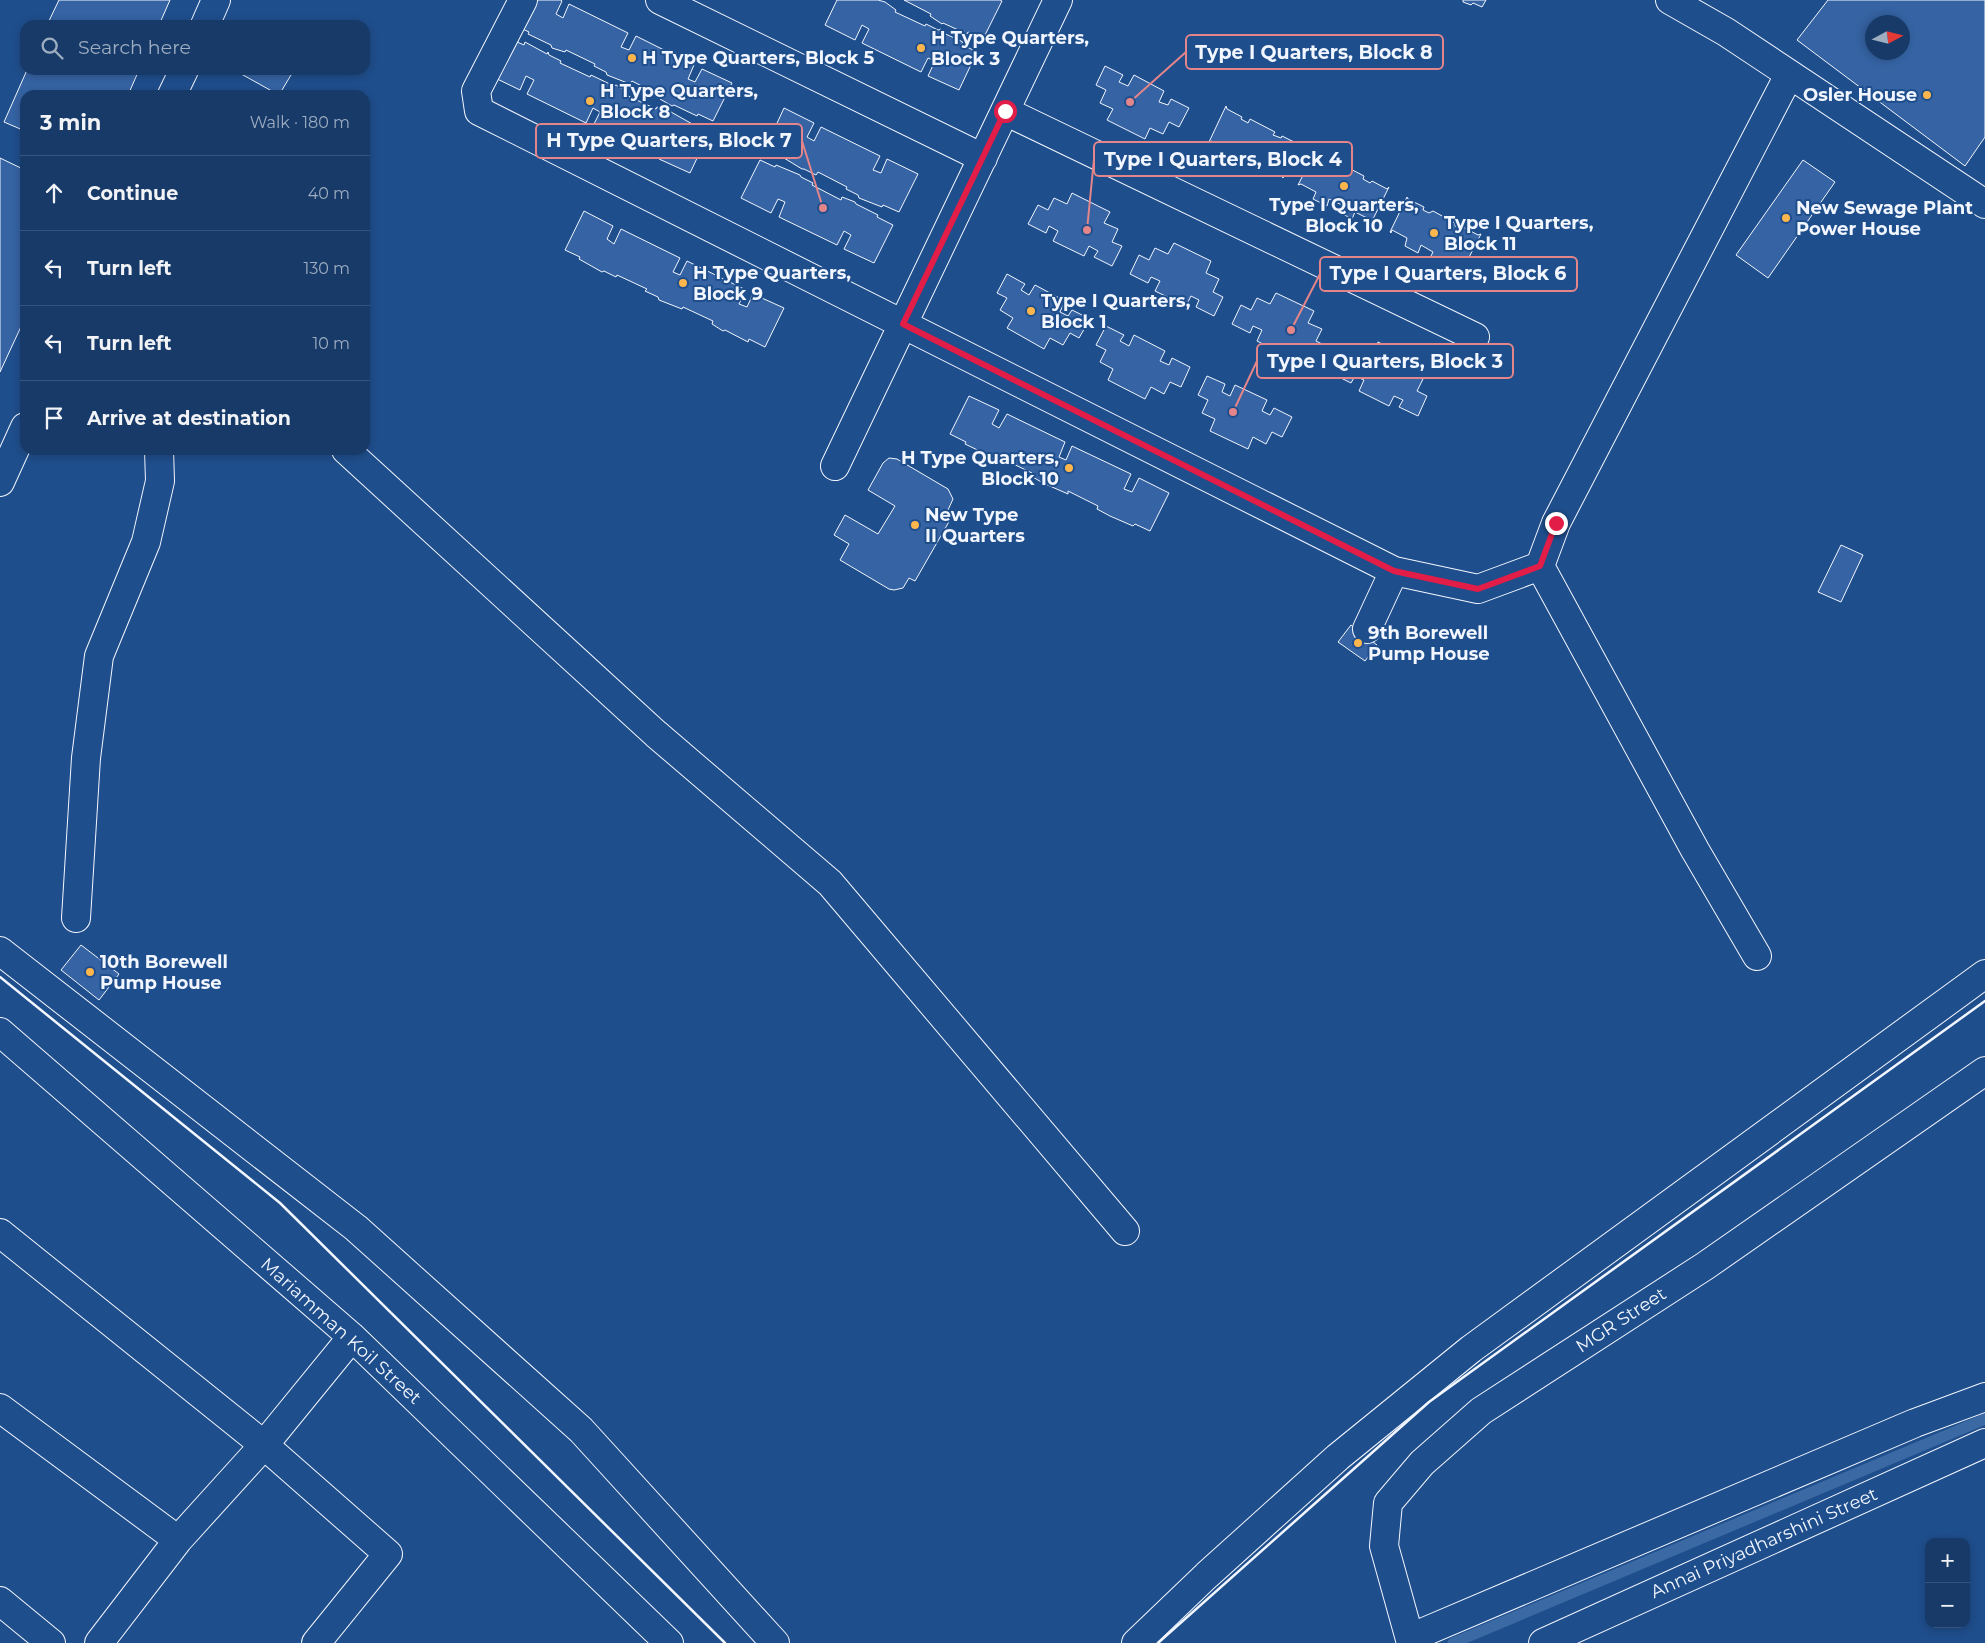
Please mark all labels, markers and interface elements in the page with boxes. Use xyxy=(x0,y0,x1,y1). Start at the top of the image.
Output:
north arrow xyxy=(1865,15,1910,60)
search box xyxy=(20,20,370,75)
place label: H Type Quarters, Block 3 xyxy=(931,27,1089,70)
icon: search xyxy=(38,34,66,62)
callout: Type I Quarters, Block 8 xyxy=(1186,35,1443,69)
text: Search here xyxy=(78,36,191,59)
text: Type I Quarters, Block 8 xyxy=(1195,41,1433,64)
marker: H Type Quarters, Block 3 xyxy=(915,42,927,54)
place label: H Type Quarters, Block 5 xyxy=(642,47,875,69)
marker: H Type Quarters, Block 5 xyxy=(626,52,638,64)
place label: H Type Quarters, Block 8 xyxy=(600,80,758,123)
place label: Osler House xyxy=(1803,84,1917,106)
marker: Osler House xyxy=(1921,89,1933,101)
marker: H Type Quarters, Block 8 xyxy=(584,95,596,107)
route start xyxy=(994,100,1017,123)
text: 3 min xyxy=(40,110,101,135)
text: Walk · 180 m xyxy=(250,113,350,132)
callout: H Type Quarters, Block 7 xyxy=(536,124,802,158)
text: H Type Quarters, Block 7 xyxy=(546,129,792,152)
callout: Type I Quarters, Block 4 xyxy=(1094,142,1352,176)
text: Type I Quarters, Block 4 xyxy=(1104,148,1342,171)
icon: ahead xyxy=(40,179,68,207)
marker: Type I Quarters, Block 10 xyxy=(1338,180,1350,192)
text: Continue xyxy=(87,182,178,205)
text: 40 m xyxy=(308,184,350,203)
place label: Type I Quarters, Block 10 xyxy=(1269,194,1419,237)
place label: New Sewage Plant Power House xyxy=(1796,197,1973,240)
place label: Type I Quarters, Block 11 xyxy=(1444,212,1594,255)
marker: New Sewage Plant Power House xyxy=(1780,212,1792,224)
marker: Type I Quarters, Block 11 xyxy=(1428,227,1440,239)
icon: left xyxy=(40,254,68,282)
text: Turn left xyxy=(87,257,172,280)
callout: Type I Quarters, Block 6 xyxy=(1320,257,1577,291)
text: 130 m xyxy=(303,259,350,278)
place label: H Type Quarters, Block 9 xyxy=(693,262,851,305)
text: Type I Quarters, Block 6 xyxy=(1330,262,1566,285)
marker: H Type Quarters, Block 9 xyxy=(677,277,689,289)
place label: Type I Quarters, Block 1 xyxy=(1041,290,1191,333)
marker: Type I Quarters, Block 1 xyxy=(1025,305,1037,317)
icon: left xyxy=(40,329,68,357)
text: Turn left xyxy=(87,332,172,355)
text: 10 m xyxy=(312,334,350,353)
callout: Type I Quarters, Block 3 xyxy=(1257,344,1513,378)
text: Type I Quarters, Block 3 xyxy=(1267,350,1503,373)
icon: arrive xyxy=(40,404,68,432)
text: Arrive at destination xyxy=(87,407,291,430)
place label: H Type Quarters, Block 10 xyxy=(901,447,1059,490)
marker: H Type Quarters, Block 10 xyxy=(1063,462,1075,474)
place label: New Type II Quarters xyxy=(925,504,1025,547)
route end xyxy=(1545,512,1568,535)
marker: New Type II Quarters xyxy=(909,519,921,531)
place label: 9th Borewell Pump House xyxy=(1368,622,1490,665)
marker: 9th Borewell Pump House xyxy=(1352,637,1364,649)
place label: 10th Borewell Pump House xyxy=(100,951,228,994)
marker: 10th Borewell Pump House xyxy=(84,966,96,978)
street label: Mariamman Koil Street xyxy=(256,1253,426,1409)
street label: MGR Street xyxy=(1572,1283,1670,1357)
street label: Annai Priyadharshini Street xyxy=(1647,1483,1881,1603)
map controls xyxy=(1925,1538,1970,1628)
button: + xyxy=(1925,1538,1970,1583)
button: − xyxy=(1925,1583,1970,1628)

